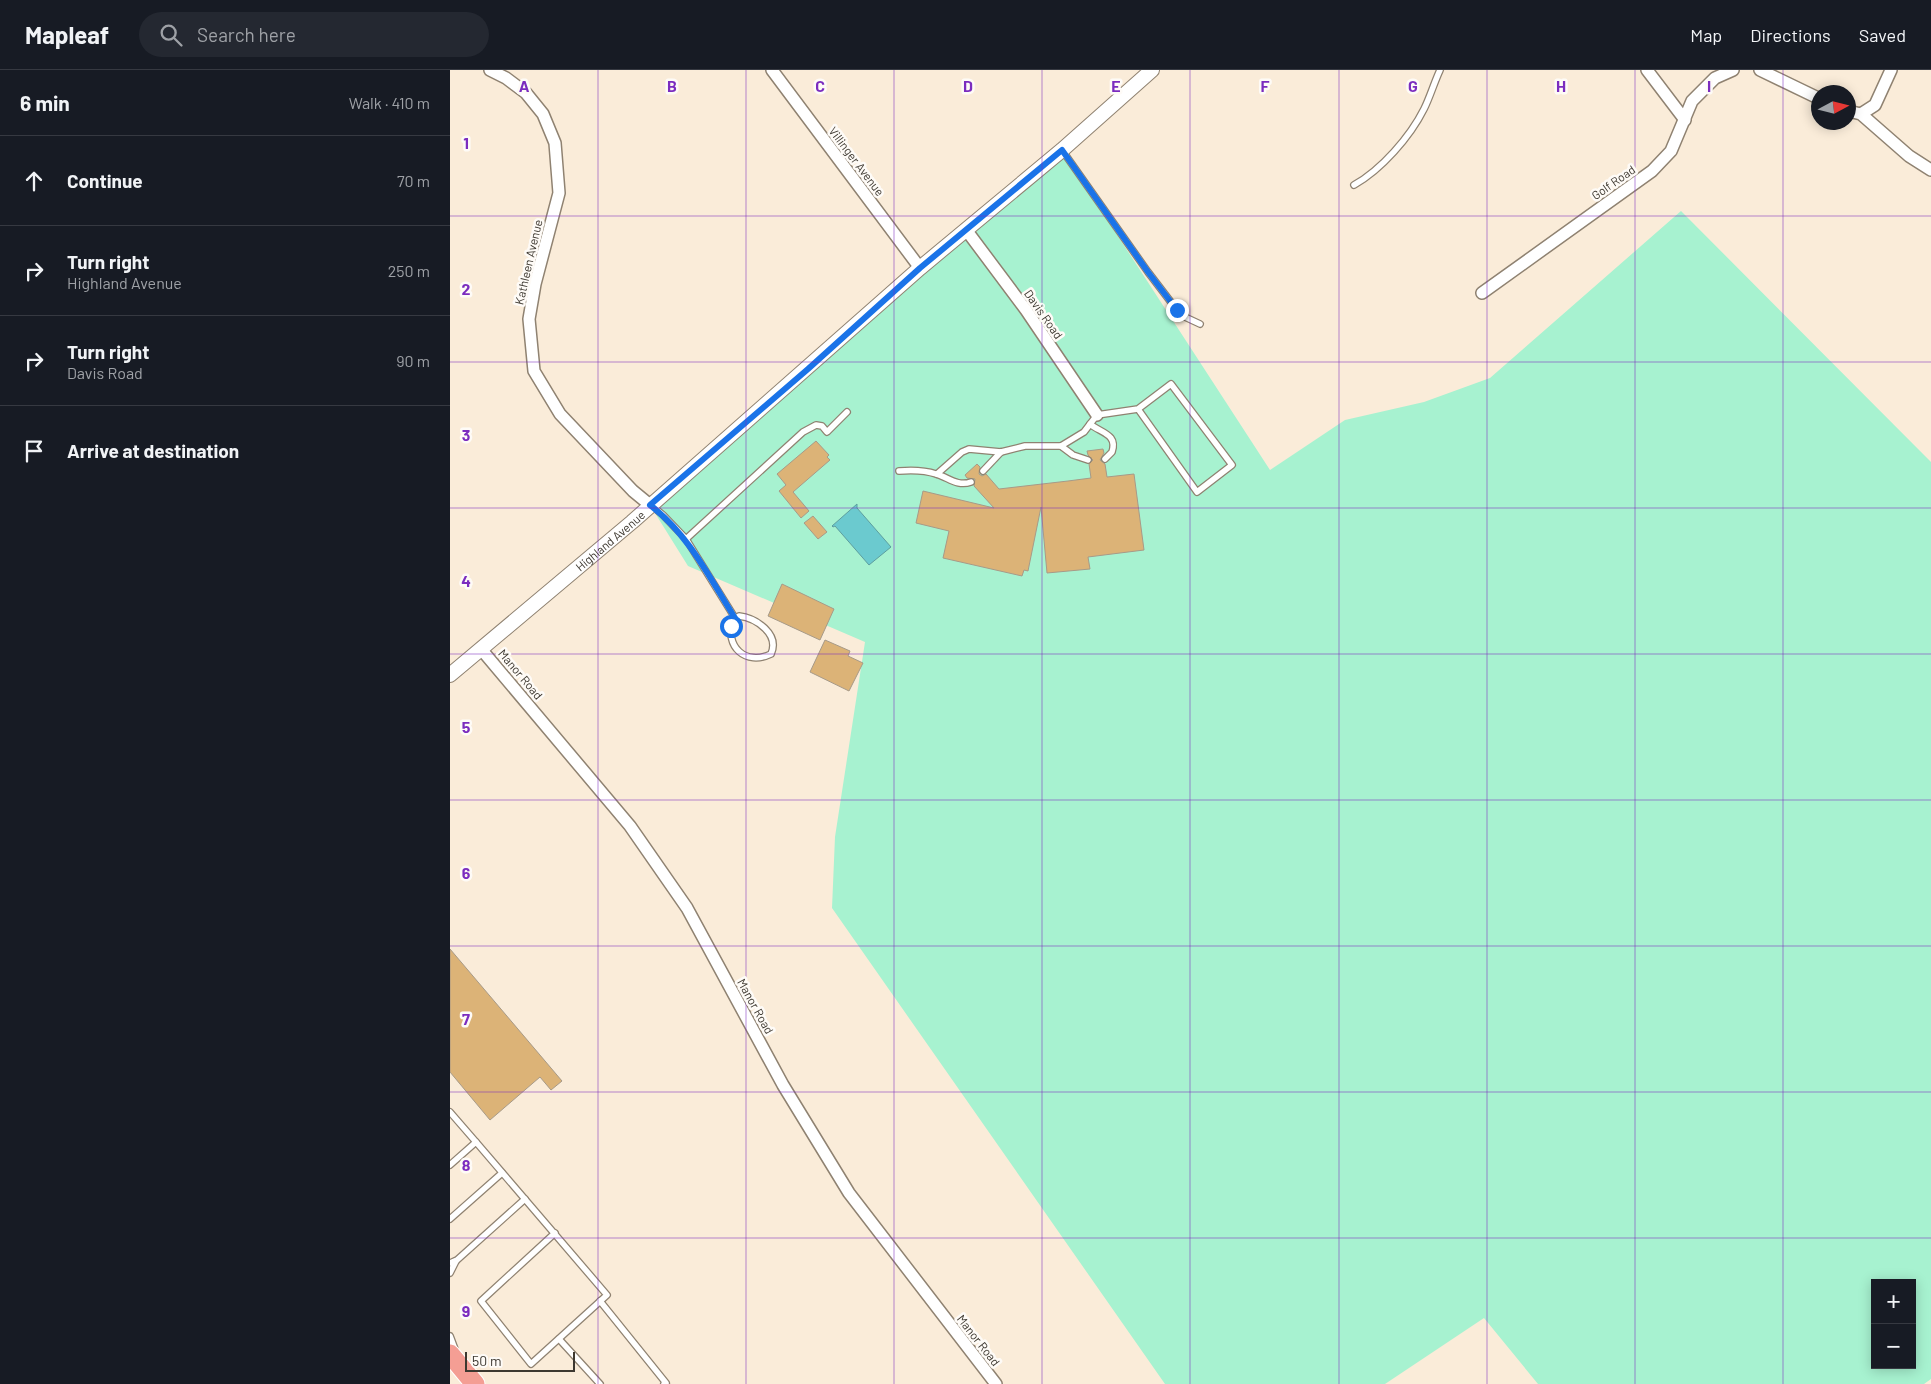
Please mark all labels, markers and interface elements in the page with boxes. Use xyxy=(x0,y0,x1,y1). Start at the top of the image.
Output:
search box xyxy=(139,12,489,57)
text: Mapleaf xyxy=(25,20,109,49)
icon: search xyxy=(157,21,185,49)
text: Search here xyxy=(197,23,296,46)
text: Map xyxy=(1690,24,1722,46)
text: Directions xyxy=(1750,24,1831,46)
text: Saved xyxy=(1859,24,1906,46)
text: A xyxy=(519,76,530,95)
text: B xyxy=(667,76,677,95)
text: C xyxy=(815,76,825,95)
text: D xyxy=(963,76,973,95)
text: E xyxy=(1111,76,1121,95)
text: F xyxy=(1261,76,1270,95)
text: G xyxy=(1408,76,1418,95)
text: H xyxy=(1556,76,1566,95)
text: I xyxy=(1707,76,1711,95)
north arrow xyxy=(1811,85,1856,130)
text: 6 min xyxy=(20,90,70,115)
text: Walk · 410 m xyxy=(349,93,430,112)
street label: Villinger Avenue xyxy=(826,124,888,198)
text: 1 xyxy=(463,133,469,152)
street label: Golf Road xyxy=(1589,162,1637,202)
icon: ahead xyxy=(20,167,48,195)
text: Continue xyxy=(67,169,143,192)
text: 70 m xyxy=(397,171,430,190)
street label: Kathleen Avenue xyxy=(511,218,545,306)
text: Turn right xyxy=(67,250,149,273)
icon: right xyxy=(20,257,48,285)
text: 250 m xyxy=(388,261,430,280)
text: Highland Avenue xyxy=(67,273,182,292)
text: 2 xyxy=(462,279,471,298)
street label: Davis Road xyxy=(1022,287,1066,341)
route end xyxy=(1166,299,1189,322)
text: Turn right xyxy=(67,340,149,363)
icon: right xyxy=(20,347,48,375)
text: 90 m xyxy=(396,351,430,370)
text: Davis Road xyxy=(67,363,143,382)
text: 3 xyxy=(462,425,470,444)
icon: arrive xyxy=(20,437,48,465)
text: Arrive at destination xyxy=(67,439,239,462)
street label: Highland Avenue xyxy=(572,507,647,574)
text: 4 xyxy=(461,571,471,590)
route start xyxy=(720,615,743,638)
street label: Manor Road xyxy=(496,646,546,702)
text: 5 xyxy=(462,717,471,736)
text: 6 xyxy=(462,863,471,882)
street label: Manor Road xyxy=(735,976,777,1036)
text: 7 xyxy=(462,1009,470,1028)
text: 8 xyxy=(462,1155,471,1174)
map controls xyxy=(1871,1279,1916,1369)
button: + xyxy=(1871,1279,1916,1324)
text: 9 xyxy=(462,1301,470,1320)
street label: Manor Road xyxy=(955,1312,1003,1368)
button: − xyxy=(1871,1324,1916,1369)
scale bar xyxy=(465,1349,575,1372)
text: 50 m xyxy=(472,1352,501,1369)

